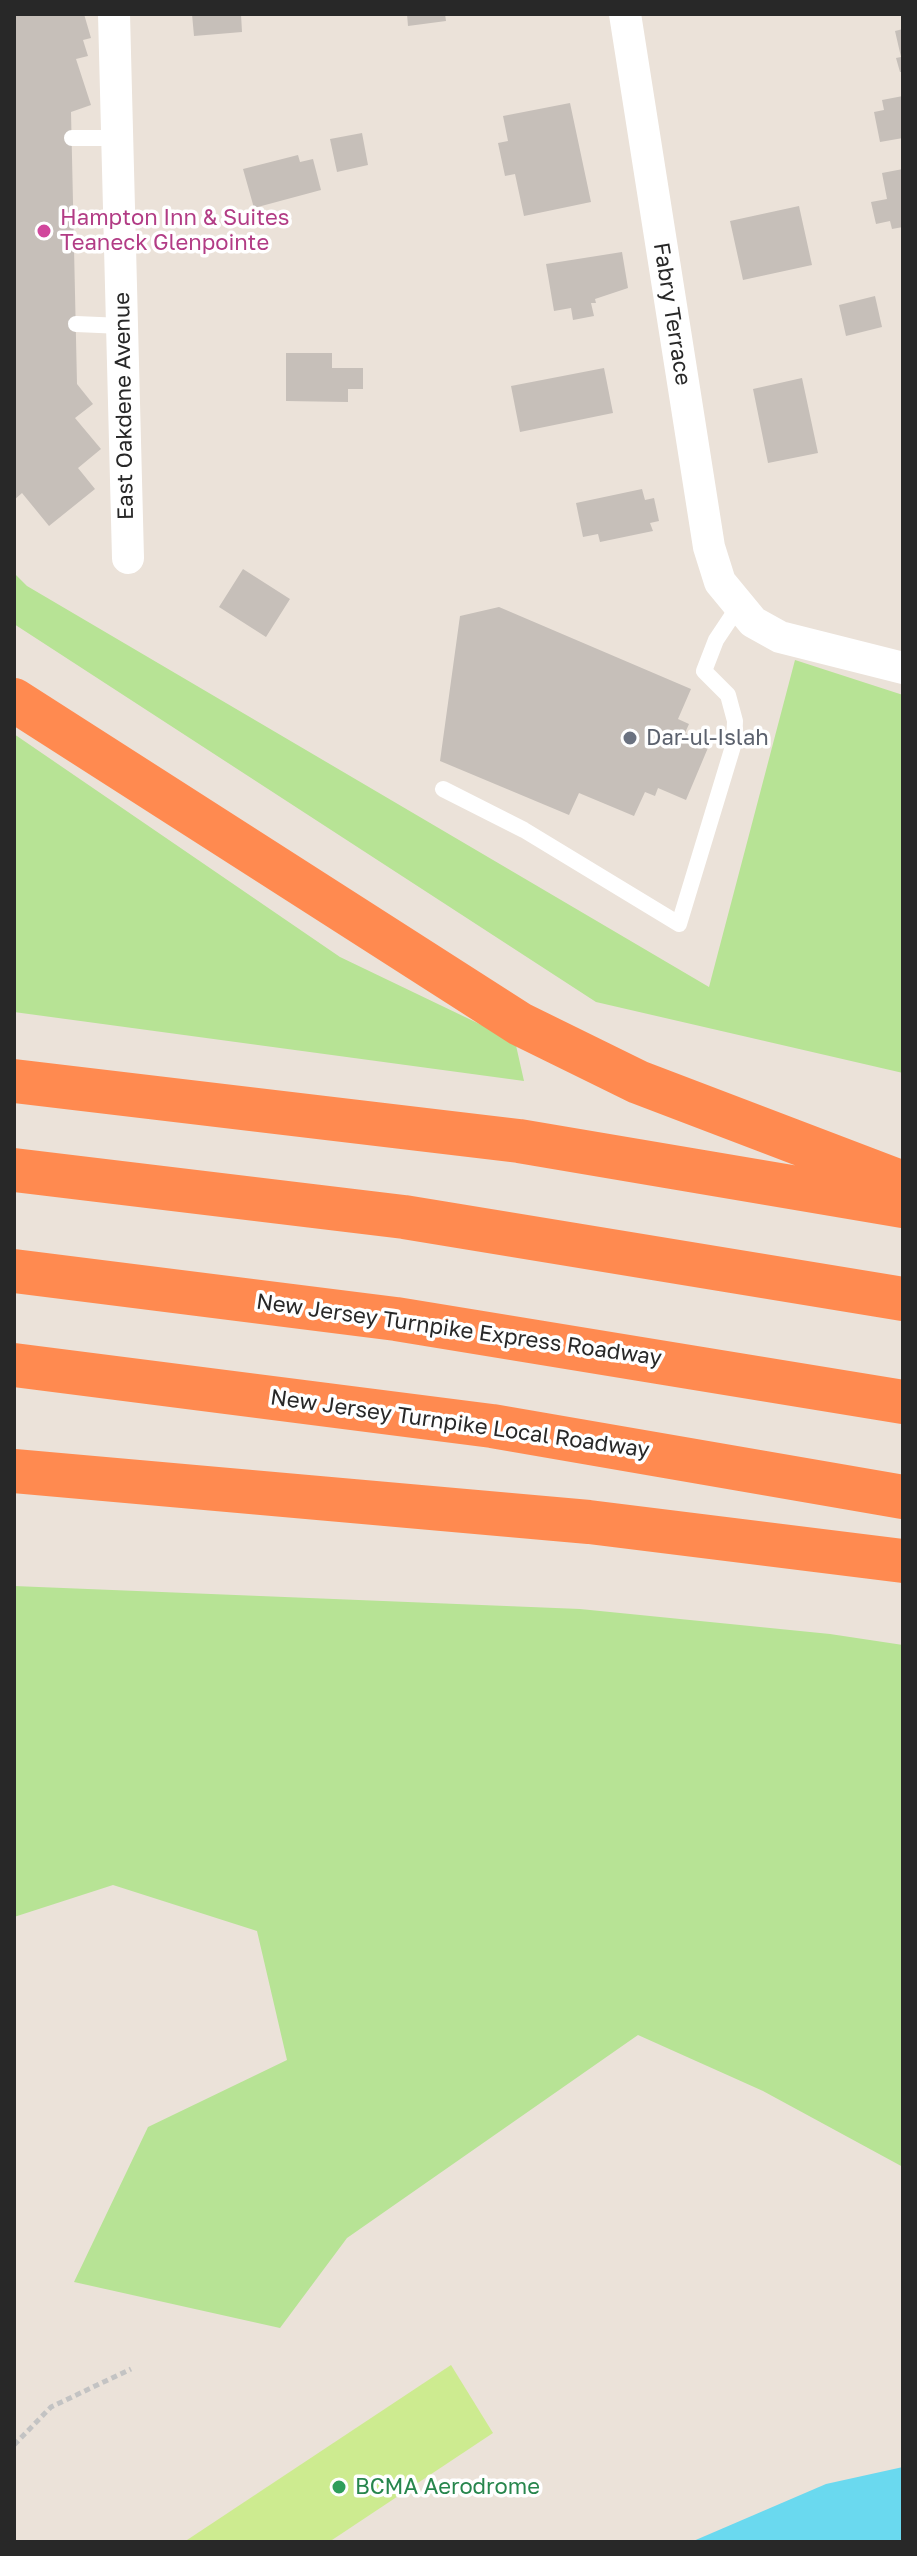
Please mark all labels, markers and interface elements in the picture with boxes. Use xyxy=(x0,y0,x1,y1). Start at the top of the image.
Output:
place label: Hampton Inn & Suites Teaneck Glenpointe xyxy=(60,205,289,256)
marker: Hampton Inn & Suites Teaneck Glenpointe xyxy=(35,222,53,240)
street label: Fabry Terrace xyxy=(648,241,696,387)
street label: East Oakdene Avenue xyxy=(109,292,139,520)
place label: Dar-ul-Islah xyxy=(646,725,769,751)
marker: Dar-ul-Islah xyxy=(621,729,639,747)
street label: New Jersey Turnpike Express Roadway xyxy=(255,1288,663,1372)
street label: New Jersey Turnpike Local Roadway xyxy=(269,1384,651,1464)
place label: BCMA Aerodrome xyxy=(355,2474,540,2500)
marker: BCMA Aerodrome xyxy=(330,2478,348,2496)

